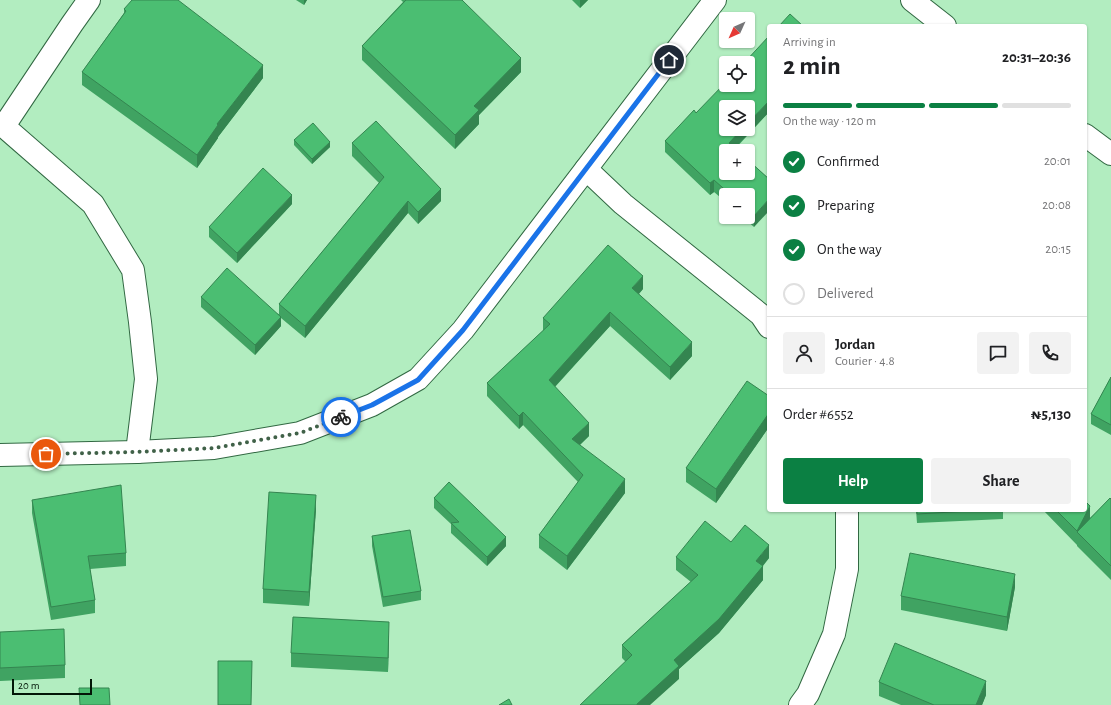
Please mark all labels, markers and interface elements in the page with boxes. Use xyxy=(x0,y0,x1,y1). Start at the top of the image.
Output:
north arrow xyxy=(719,12,755,48)
map controls xyxy=(719,12,755,224)
text: Arriving in xyxy=(783,36,836,49)
pin xyxy=(652,43,686,77)
icon: home xyxy=(658,49,680,71)
text: 20:31–20:36 xyxy=(1002,50,1071,65)
text: 2 min xyxy=(783,53,841,79)
button: locate xyxy=(719,56,755,92)
button: layers xyxy=(719,100,755,136)
text: On the way · 120 m xyxy=(783,115,876,128)
button: + xyxy=(719,144,755,180)
icon: check xyxy=(783,151,805,173)
text: Confirmed xyxy=(817,154,879,169)
text: 20:01 xyxy=(1044,155,1071,168)
button: − xyxy=(719,188,755,224)
icon: check xyxy=(783,195,805,217)
text: Preparing xyxy=(817,198,874,213)
text: 20:08 xyxy=(1042,199,1071,212)
icon: check xyxy=(783,239,805,261)
text: On the way xyxy=(817,242,882,257)
text: 20:15 xyxy=(1045,243,1071,256)
text: Delivered xyxy=(817,286,874,301)
button: person xyxy=(783,332,825,374)
button: chat xyxy=(977,332,1019,374)
button: phone xyxy=(1029,332,1071,374)
text: Jordan xyxy=(835,337,875,352)
text: Courier · 4.8 xyxy=(835,355,895,368)
courier xyxy=(321,397,361,437)
icon: bike xyxy=(330,406,352,428)
text: Order #6552 xyxy=(783,407,854,422)
text: ₦5,130 xyxy=(1031,407,1071,422)
pin xyxy=(29,437,63,471)
icon: bag xyxy=(35,443,57,465)
button: Help xyxy=(783,458,923,504)
button: Share xyxy=(931,458,1071,504)
scale bar xyxy=(12,677,92,696)
text: 20 m xyxy=(18,680,39,691)

